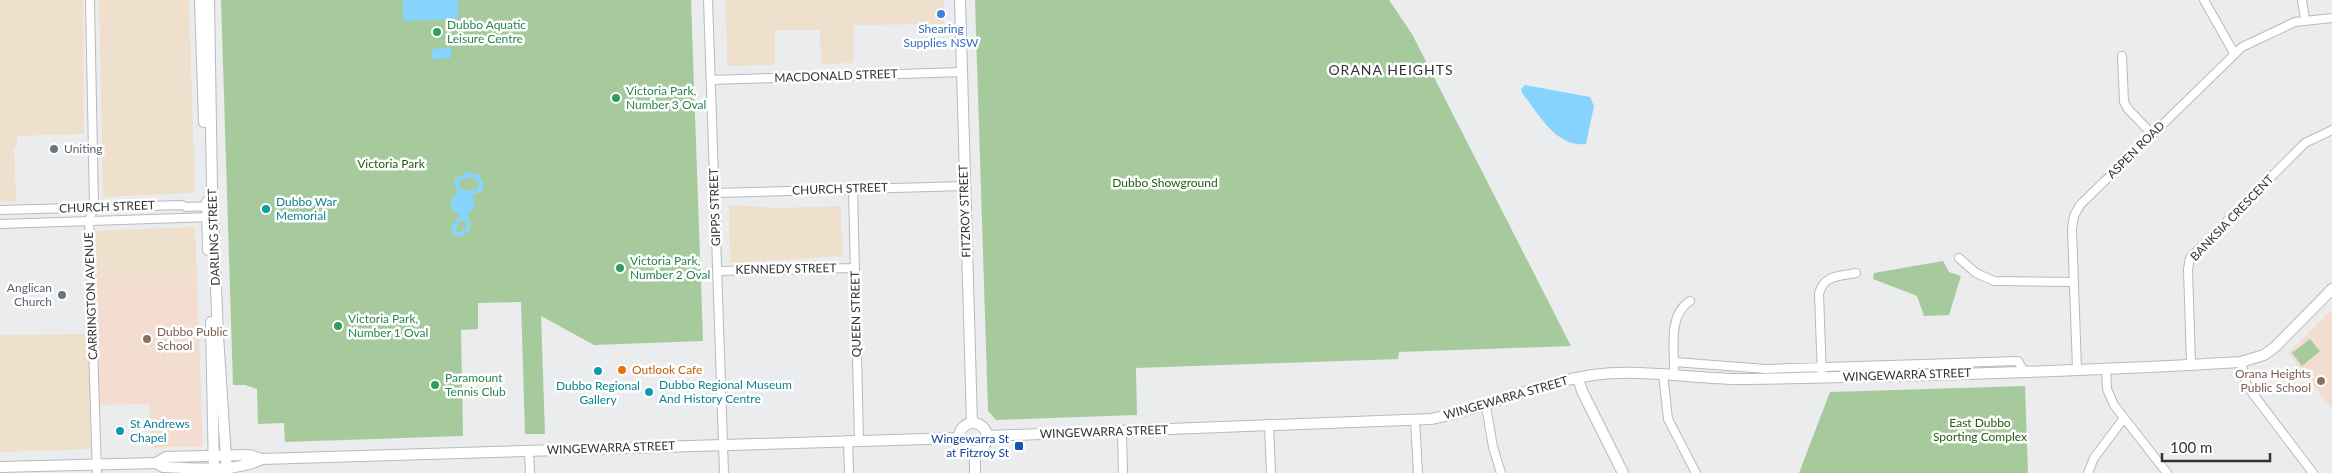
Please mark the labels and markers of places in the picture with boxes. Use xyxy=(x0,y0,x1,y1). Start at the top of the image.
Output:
marker: Shearing Supplies NSW xyxy=(935,8,947,20)
place label: Dubbo Aquatic Leisure Centre xyxy=(447,17,526,46)
place label: Shearing Supplies NSW xyxy=(904,21,979,50)
marker: Dubbo Aquatic Leisure Centre xyxy=(431,26,443,38)
place label: Victoria Park, Number 3 Oval xyxy=(626,83,706,112)
marker: Victoria Park, Number 3 Oval xyxy=(610,92,622,104)
place label: Uniting xyxy=(64,141,103,156)
marker: Uniting xyxy=(48,143,60,155)
place label: Dubbo War Memorial xyxy=(276,194,338,223)
marker: Dubbo War Memorial xyxy=(260,203,272,215)
place label: Victoria Park, Number 2 Oval xyxy=(630,253,710,282)
marker: Victoria Park, Number 2 Oval xyxy=(614,262,626,274)
place label: Anglican Church xyxy=(7,280,52,309)
marker: Anglican Church xyxy=(56,289,68,301)
place label: Victoria Park, Number 1 Oval xyxy=(348,311,428,340)
marker: Victoria Park, Number 1 Oval xyxy=(332,320,344,332)
place label: Dubbo Public School xyxy=(157,324,228,353)
marker: Dubbo Public School xyxy=(141,333,153,345)
place label: Outlook Cafe xyxy=(632,362,702,377)
marker: Outlook Cafe xyxy=(616,364,628,376)
marker: Dubbo Regional Gallery xyxy=(592,365,604,377)
place label: Orana Heights Public School xyxy=(2235,366,2311,395)
place label: Paramount Tennis Club xyxy=(445,370,506,399)
marker: Orana Heights Public School xyxy=(2315,375,2327,387)
place label: Dubbo Regional Museum And History Centre xyxy=(659,377,792,406)
place label: Dubbo Regional Gallery xyxy=(556,378,640,407)
marker: Paramount Tennis Club xyxy=(429,379,441,391)
marker: Dubbo Regional Museum And History Centre xyxy=(643,386,655,398)
place label: St Andrews Chapel xyxy=(130,416,190,445)
marker: St Andrews Chapel xyxy=(114,425,126,437)
place label: Wingewarra St at Fitzroy St xyxy=(931,431,1010,460)
marker: Wingewarra St at Fitzroy St xyxy=(1013,440,1025,452)

